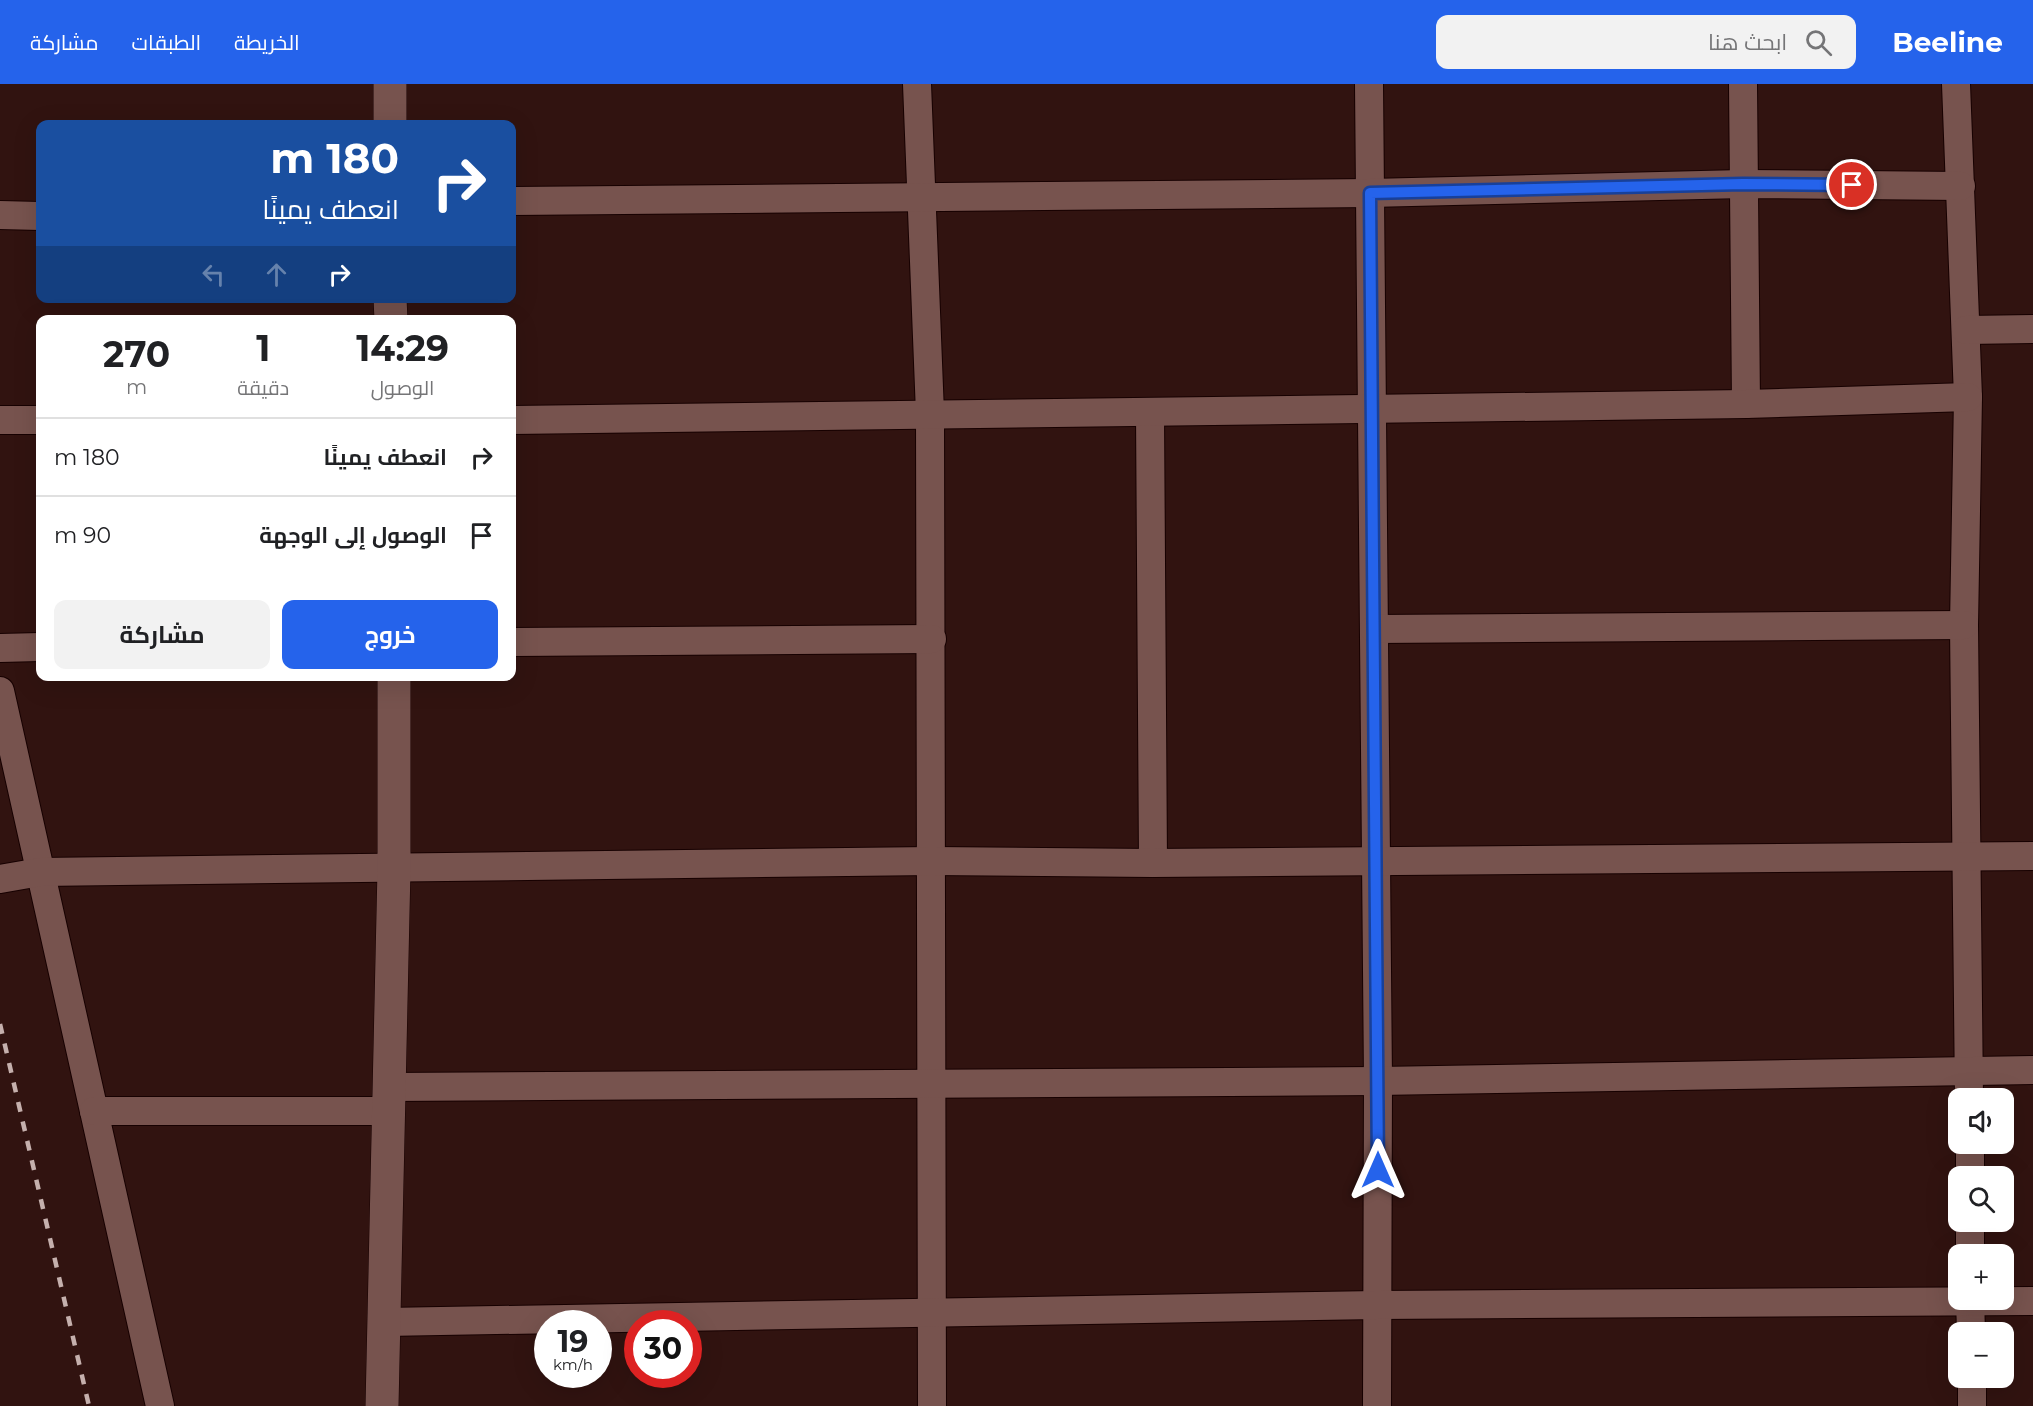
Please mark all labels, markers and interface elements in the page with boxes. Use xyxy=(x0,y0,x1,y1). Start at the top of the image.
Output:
search box xyxy=(1436,15,1856,69)
text: Beeline xyxy=(1892,25,2003,59)
icon: search xyxy=(1802,26,1835,59)
text: ابحث هنا xyxy=(1708,29,1787,56)
text: مشاركة xyxy=(30,30,99,55)
text: الطبقات xyxy=(132,30,201,55)
text: الخريطة xyxy=(234,30,300,55)
text: 180 m xyxy=(270,132,399,184)
icon: right xyxy=(420,144,498,222)
pin xyxy=(1826,159,1877,210)
icon: arrive xyxy=(1835,168,1868,201)
text: انعطف يمينًا xyxy=(262,193,399,226)
icon: left xyxy=(197,258,230,291)
icon: ahead xyxy=(260,258,293,291)
icon: right xyxy=(323,258,356,291)
text: 1 xyxy=(256,326,270,370)
text: 14:29 xyxy=(356,326,449,370)
text: 270 xyxy=(103,332,170,376)
text: m xyxy=(126,375,147,399)
text: دقيقة xyxy=(237,376,289,400)
text: الوصول xyxy=(371,376,435,400)
icon: right xyxy=(465,441,498,474)
text: 180 m xyxy=(54,444,120,471)
text: انعطف يمينًا xyxy=(323,444,447,471)
icon: arrive xyxy=(465,519,498,552)
text: 90 m xyxy=(54,522,111,549)
text: الوصول إلى الوجهة xyxy=(259,522,447,549)
button: مشاركة xyxy=(54,600,270,669)
button: خروج xyxy=(282,600,498,669)
map controls xyxy=(1948,1088,2014,1388)
button: sound xyxy=(1948,1088,2014,1154)
position arrow xyxy=(1346,1138,1410,1202)
button: search xyxy=(1948,1166,2014,1232)
button: + xyxy=(1948,1244,2014,1310)
speed limit sign: 30 xyxy=(624,1310,702,1388)
button: − xyxy=(1948,1322,2014,1388)
text: 19 xyxy=(558,1323,588,1360)
text: km/h xyxy=(553,1355,593,1374)

